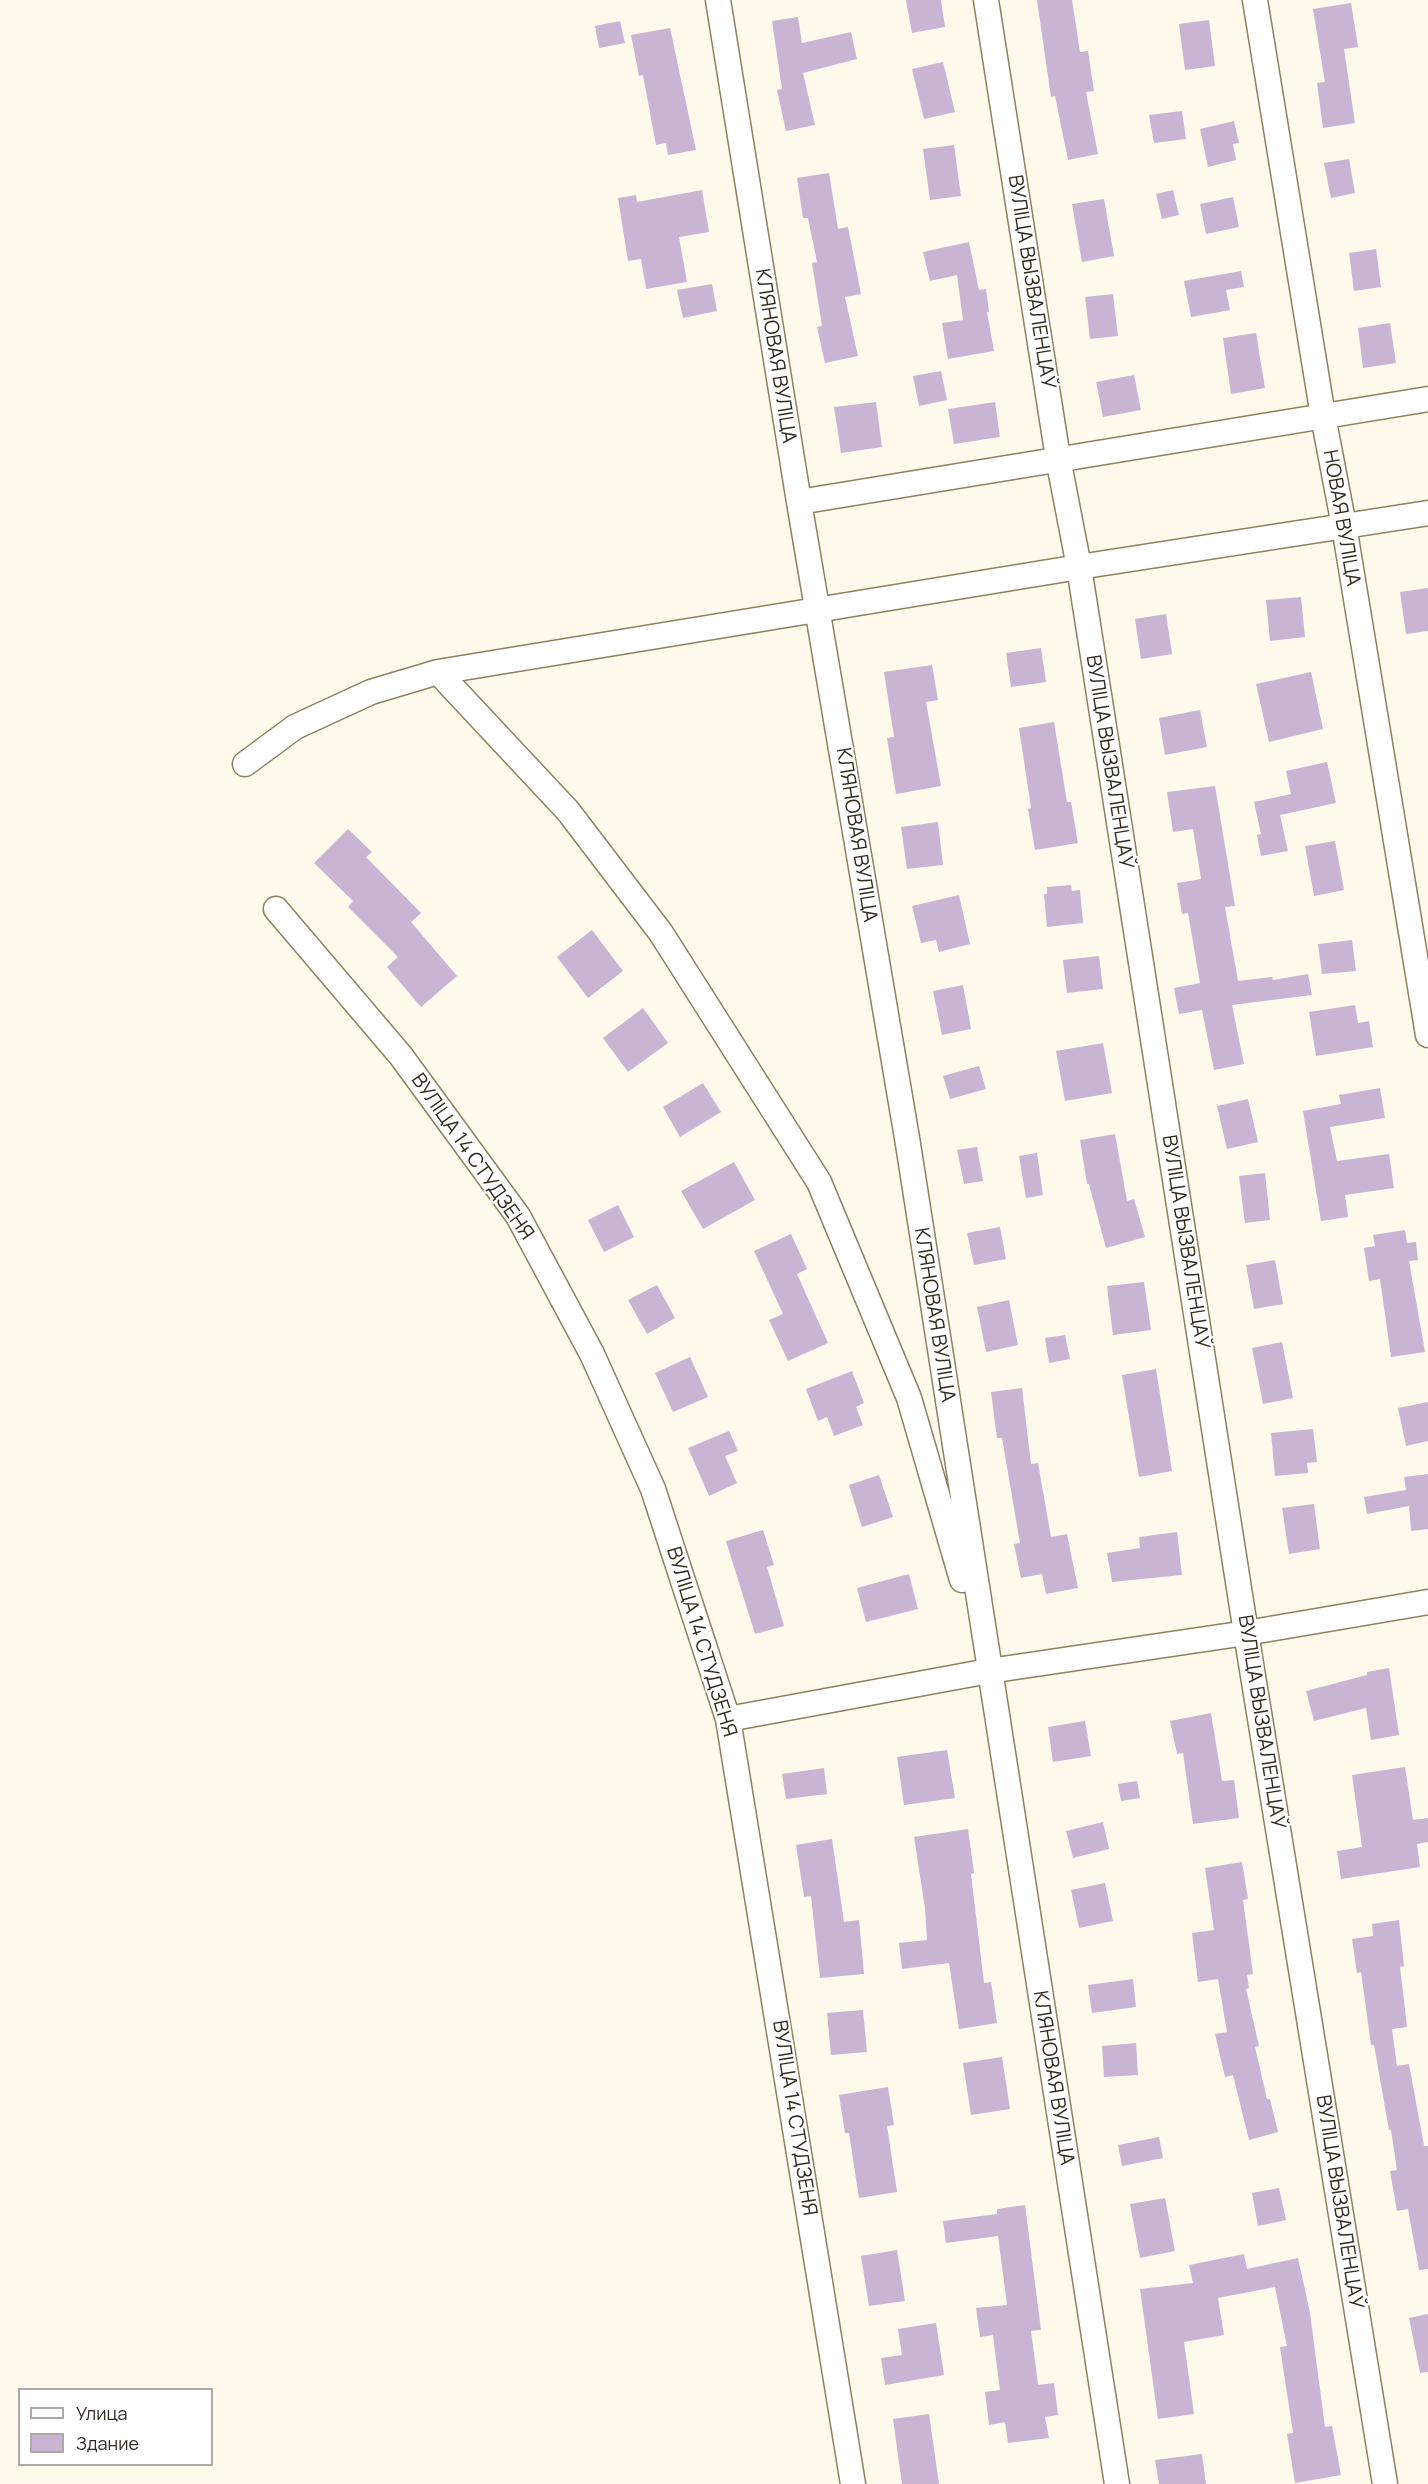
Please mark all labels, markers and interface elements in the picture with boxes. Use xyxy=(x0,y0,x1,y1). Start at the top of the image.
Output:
street label: ВУЛІЦА ВЫЗВАЛЕНЦАЎ xyxy=(1002,173,1060,391)
street label: КЛЯНОВАЯ ВУЛІЦА xyxy=(749,267,801,445)
street label: НОВАЯ ВУЛІЦА xyxy=(1317,448,1365,588)
street label: ВУЛІЦА ВЫЗВАЛЕНЦАЎ xyxy=(1080,653,1138,871)
street label: КЛЯНОВАЯ ВУЛІЦА xyxy=(830,746,882,924)
street label: ВУЛІЦА 14 СТУДЗЕНЯ xyxy=(405,1069,539,1245)
street label: ВУЛІЦА ВЫЗВАЛЕНЦАЎ xyxy=(1156,1133,1214,1351)
street label: КЛЯНОВАЯ ВУЛІЦА xyxy=(908,1226,960,1404)
street label: ВУЛІЦА 14 СТУДЗЕНЯ xyxy=(661,1544,741,1740)
street label: ВУЛІЦА ВЫЗВАЛЕНЦАЎ xyxy=(1232,1613,1290,1831)
street label: КЛЯНОВАЯ ВУЛІЦА xyxy=(1027,1989,1079,2167)
street label: ВУЛІЦА 14 СТУДЗЕНЯ xyxy=(767,2019,821,2217)
street label: ВУЛІЦА ВЫЗВАЛЕНЦАЎ xyxy=(1310,2093,1368,2311)
legend xyxy=(18,2388,213,2466)
text: Улица xyxy=(76,2401,128,2425)
text: Здание xyxy=(76,2431,139,2455)

